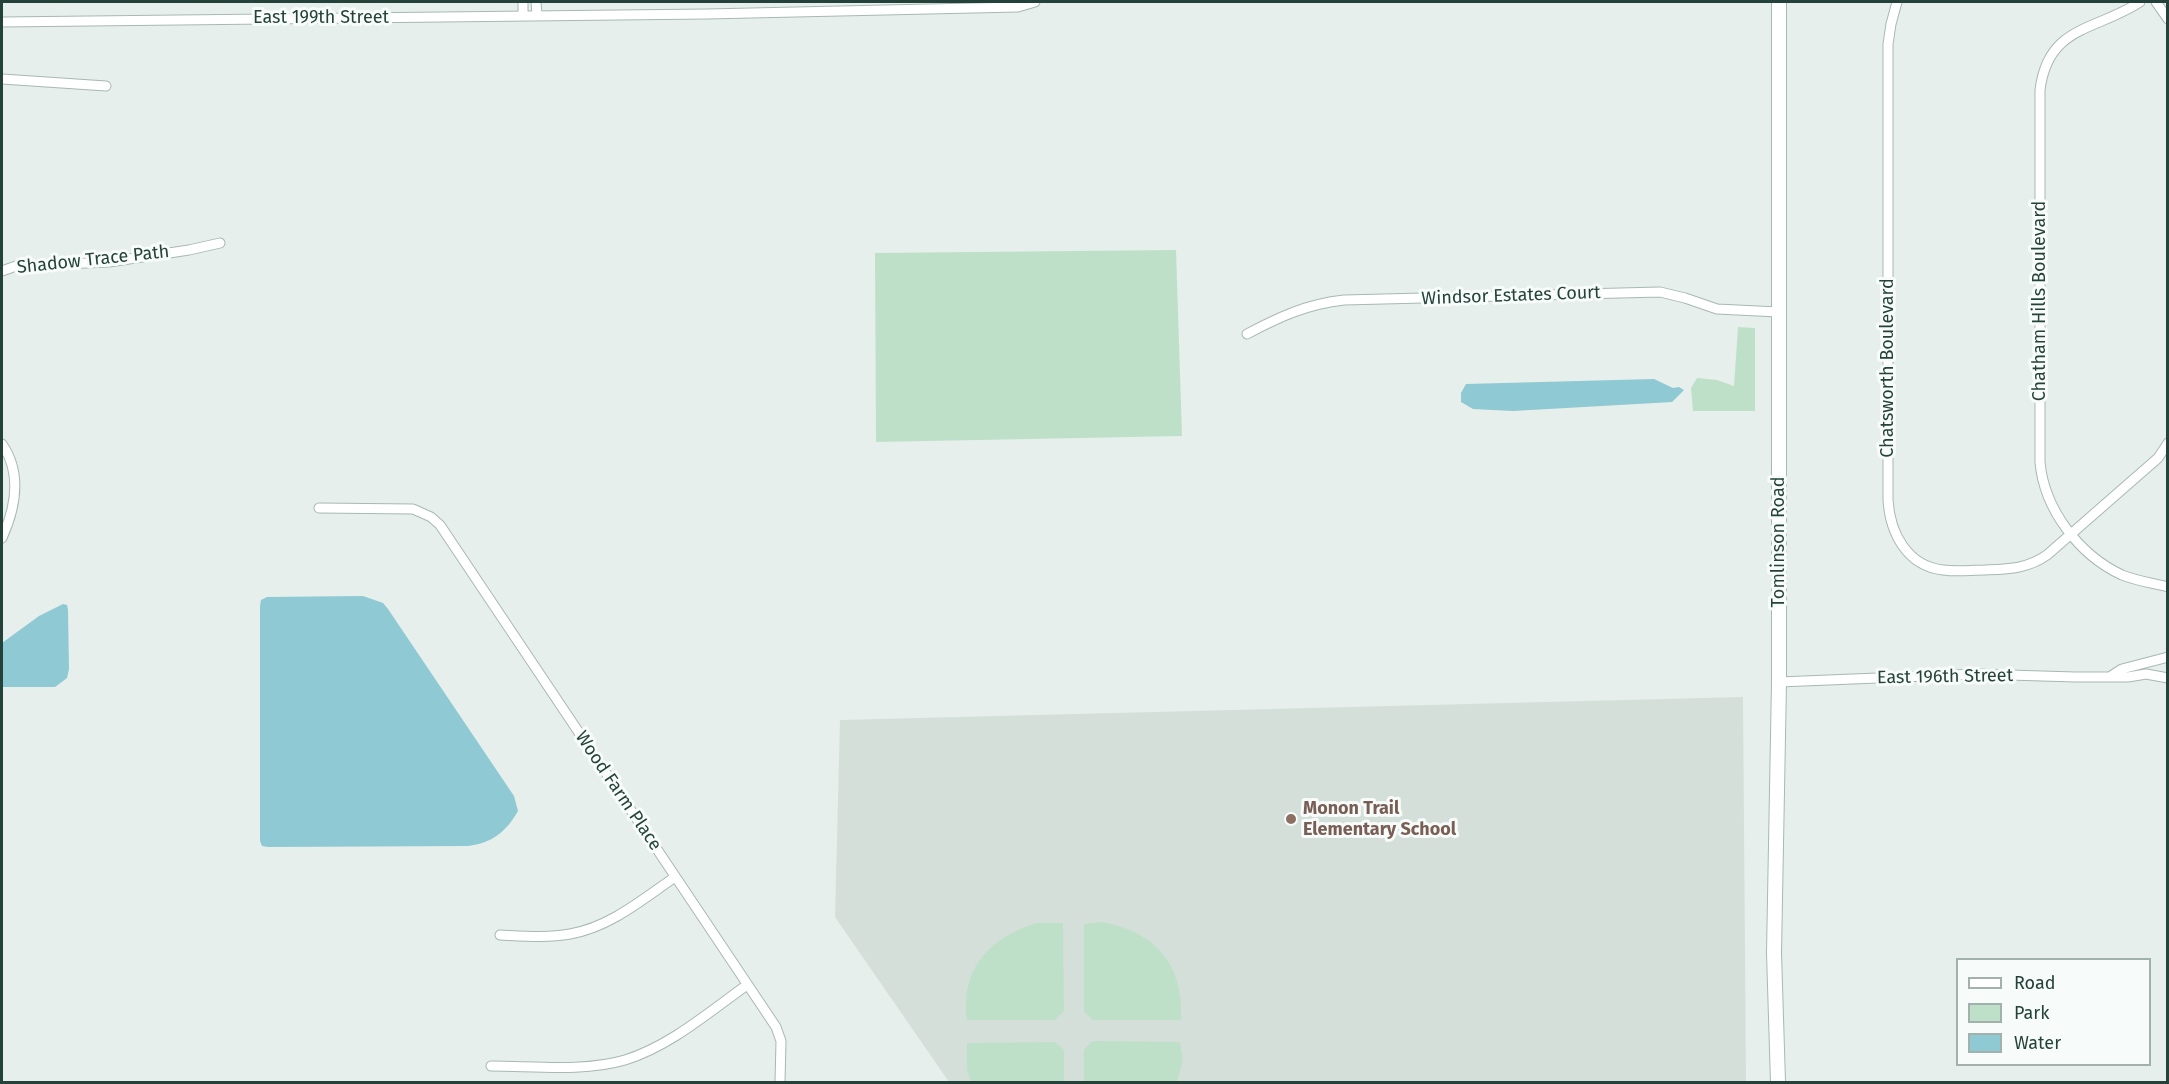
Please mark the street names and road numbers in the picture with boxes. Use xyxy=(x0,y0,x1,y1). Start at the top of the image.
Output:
street label: East 199th Street xyxy=(253,7,389,29)
street label: Chatham Hills Boulevard xyxy=(2029,201,2051,401)
street label: Shadow Trace Path xyxy=(16,241,170,279)
street label: Chatsworth Boulevard xyxy=(1877,278,1899,458)
street label: Windsor Estates Court xyxy=(1421,282,1601,310)
street label: Tomlinson Road xyxy=(1768,477,1790,607)
street label: East 196th Street xyxy=(1877,665,2013,689)
street label: Wood Farm Place xyxy=(570,727,666,855)

